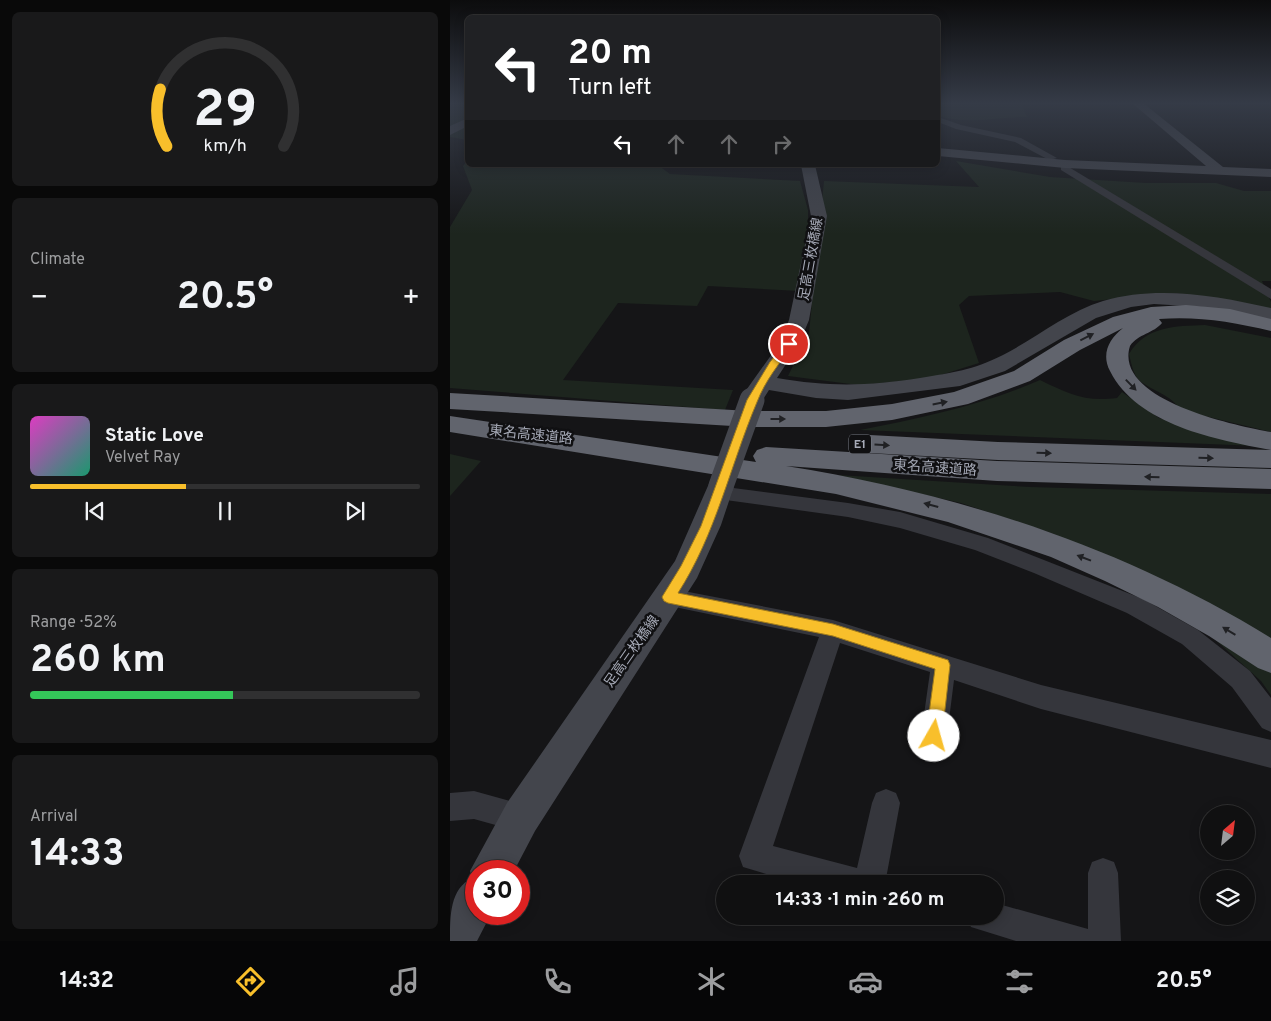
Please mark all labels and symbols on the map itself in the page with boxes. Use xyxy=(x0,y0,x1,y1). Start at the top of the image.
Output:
street label: 足高三枚橋線 xyxy=(795,216,827,302)
pin xyxy=(768,323,810,365)
one-way arrow xyxy=(1080,333,1094,341)
one-way arrow xyxy=(1125,378,1137,390)
one-way arrow xyxy=(932,399,947,407)
one-way arrow xyxy=(770,415,786,423)
street label: 東名高速道路 xyxy=(488,423,574,448)
road number: E1 xyxy=(849,434,871,454)
one-way arrow xyxy=(874,441,890,449)
one-way arrow xyxy=(1036,449,1052,457)
one-way arrow xyxy=(1199,454,1215,462)
street label: 東名高速道路 xyxy=(892,457,977,480)
one-way arrow xyxy=(1144,473,1160,481)
one-way arrow xyxy=(923,501,938,509)
one-way arrow xyxy=(1077,554,1092,562)
street label: 足高三枚橋線 xyxy=(600,612,663,691)
one-way arrow xyxy=(1223,627,1236,636)
position arrow xyxy=(907,709,959,761)
north arrow xyxy=(1200,805,1255,860)
speed limit sign: 30 xyxy=(465,860,530,925)

